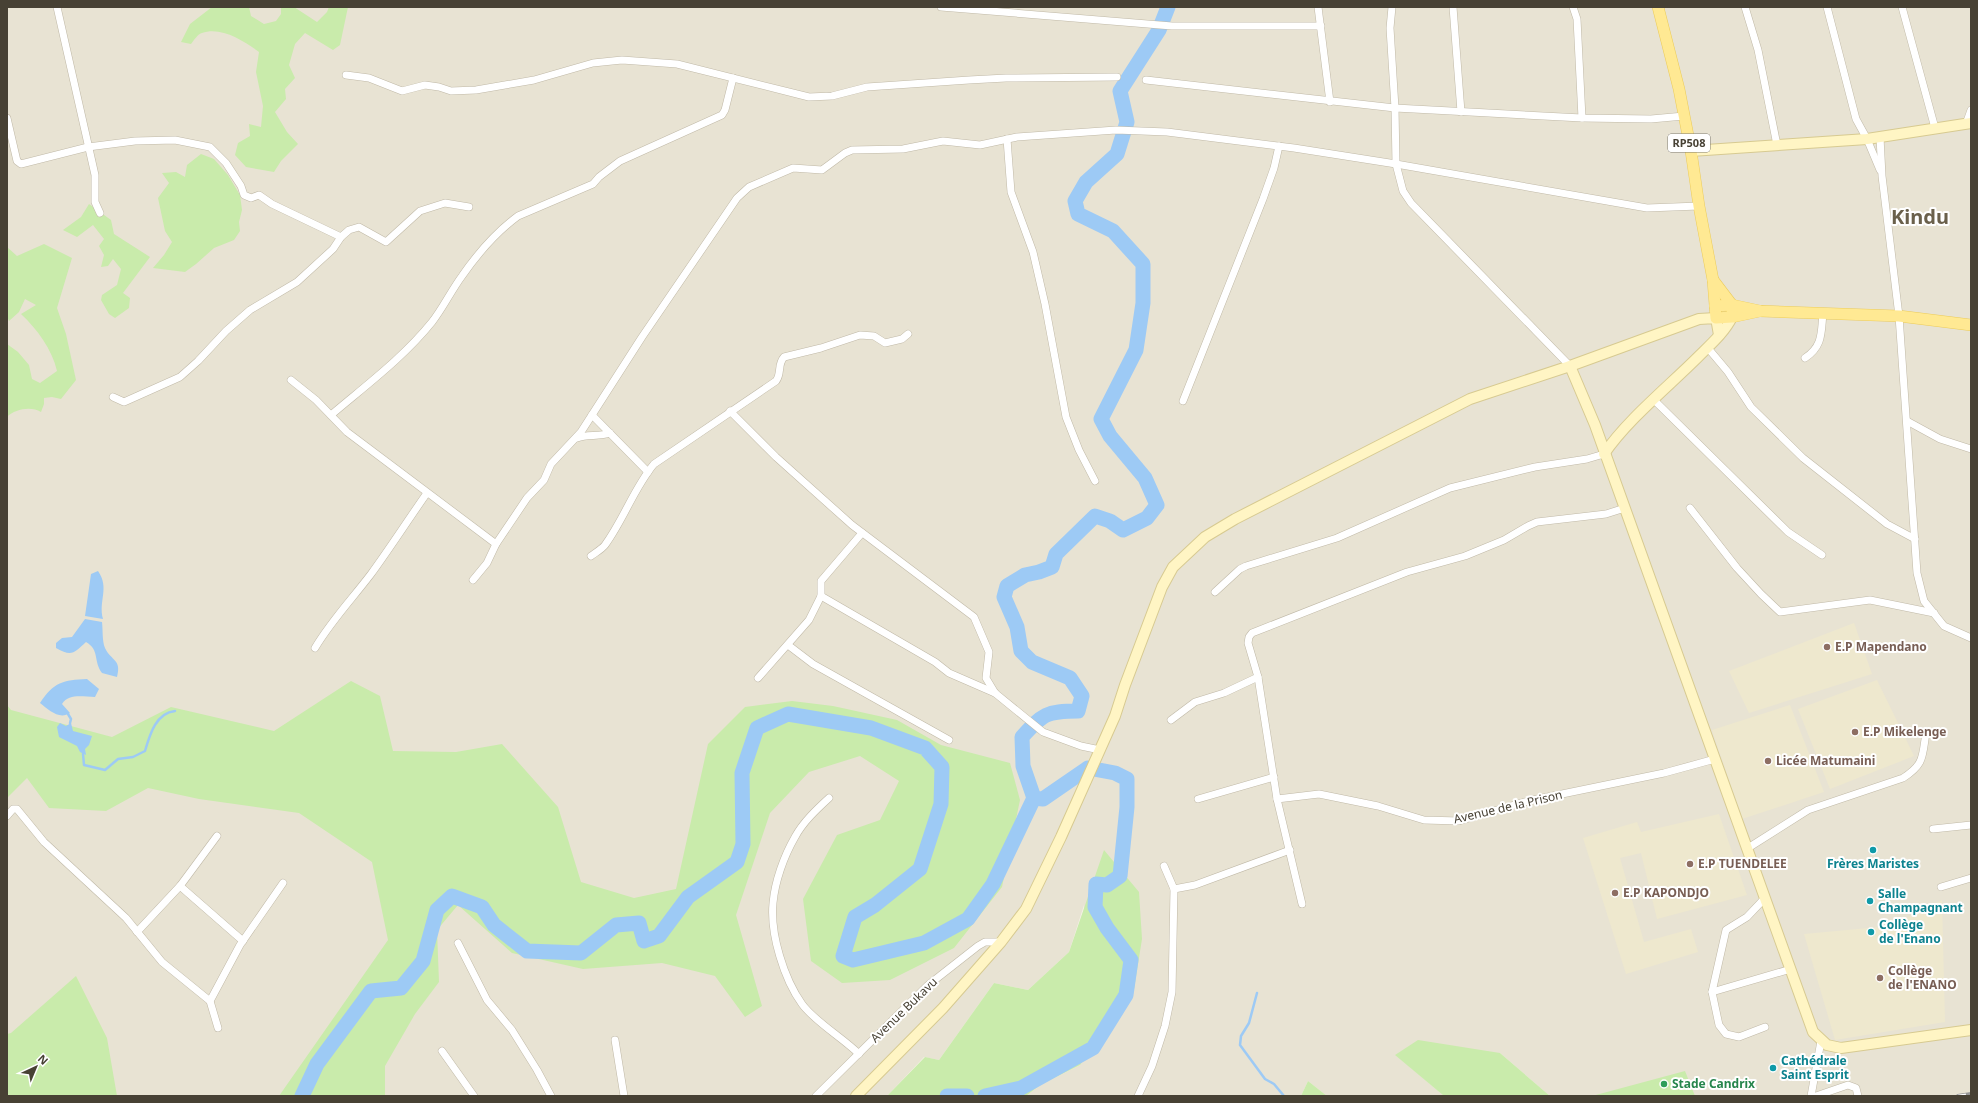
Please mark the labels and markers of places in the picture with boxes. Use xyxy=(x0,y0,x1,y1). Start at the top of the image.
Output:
place label: E.P Mapendano xyxy=(1835,638,1927,655)
marker: E.P Mapendano xyxy=(1822,642,1832,652)
place label: E.P Mikelenge xyxy=(1863,723,1946,740)
marker: E.P Mikelenge xyxy=(1850,727,1860,737)
place label: Licée Matumaini xyxy=(1776,752,1875,769)
marker: Licée Matumaini xyxy=(1763,756,1773,766)
marker: Frères Maristes xyxy=(1868,845,1878,855)
place label: E.P TUENDELEE xyxy=(1698,855,1787,872)
place label: Frères Maristes xyxy=(1827,855,1919,872)
marker: E.P TUENDELEE xyxy=(1685,859,1695,869)
place label: E.P KAPONDJO xyxy=(1623,884,1709,901)
place label: Salle Champagnant xyxy=(1878,885,1963,916)
marker: E.P KAPONDJO xyxy=(1610,888,1620,898)
marker: Salle Champagnant xyxy=(1865,896,1875,906)
place label: Collège de l'Enano xyxy=(1879,916,1941,947)
marker: Collège de l'Enano xyxy=(1866,927,1876,937)
place label: Collège de l'ENANO xyxy=(1888,962,1957,993)
marker: Collège de l'ENANO xyxy=(1875,973,1885,983)
place label: Cathédrale Saint Esprit xyxy=(1781,1052,1849,1083)
marker: Cathédrale Saint Esprit xyxy=(1768,1063,1778,1073)
place label: Stade Candrix xyxy=(1672,1075,1755,1092)
marker: Stade Candrix xyxy=(1659,1079,1669,1089)

